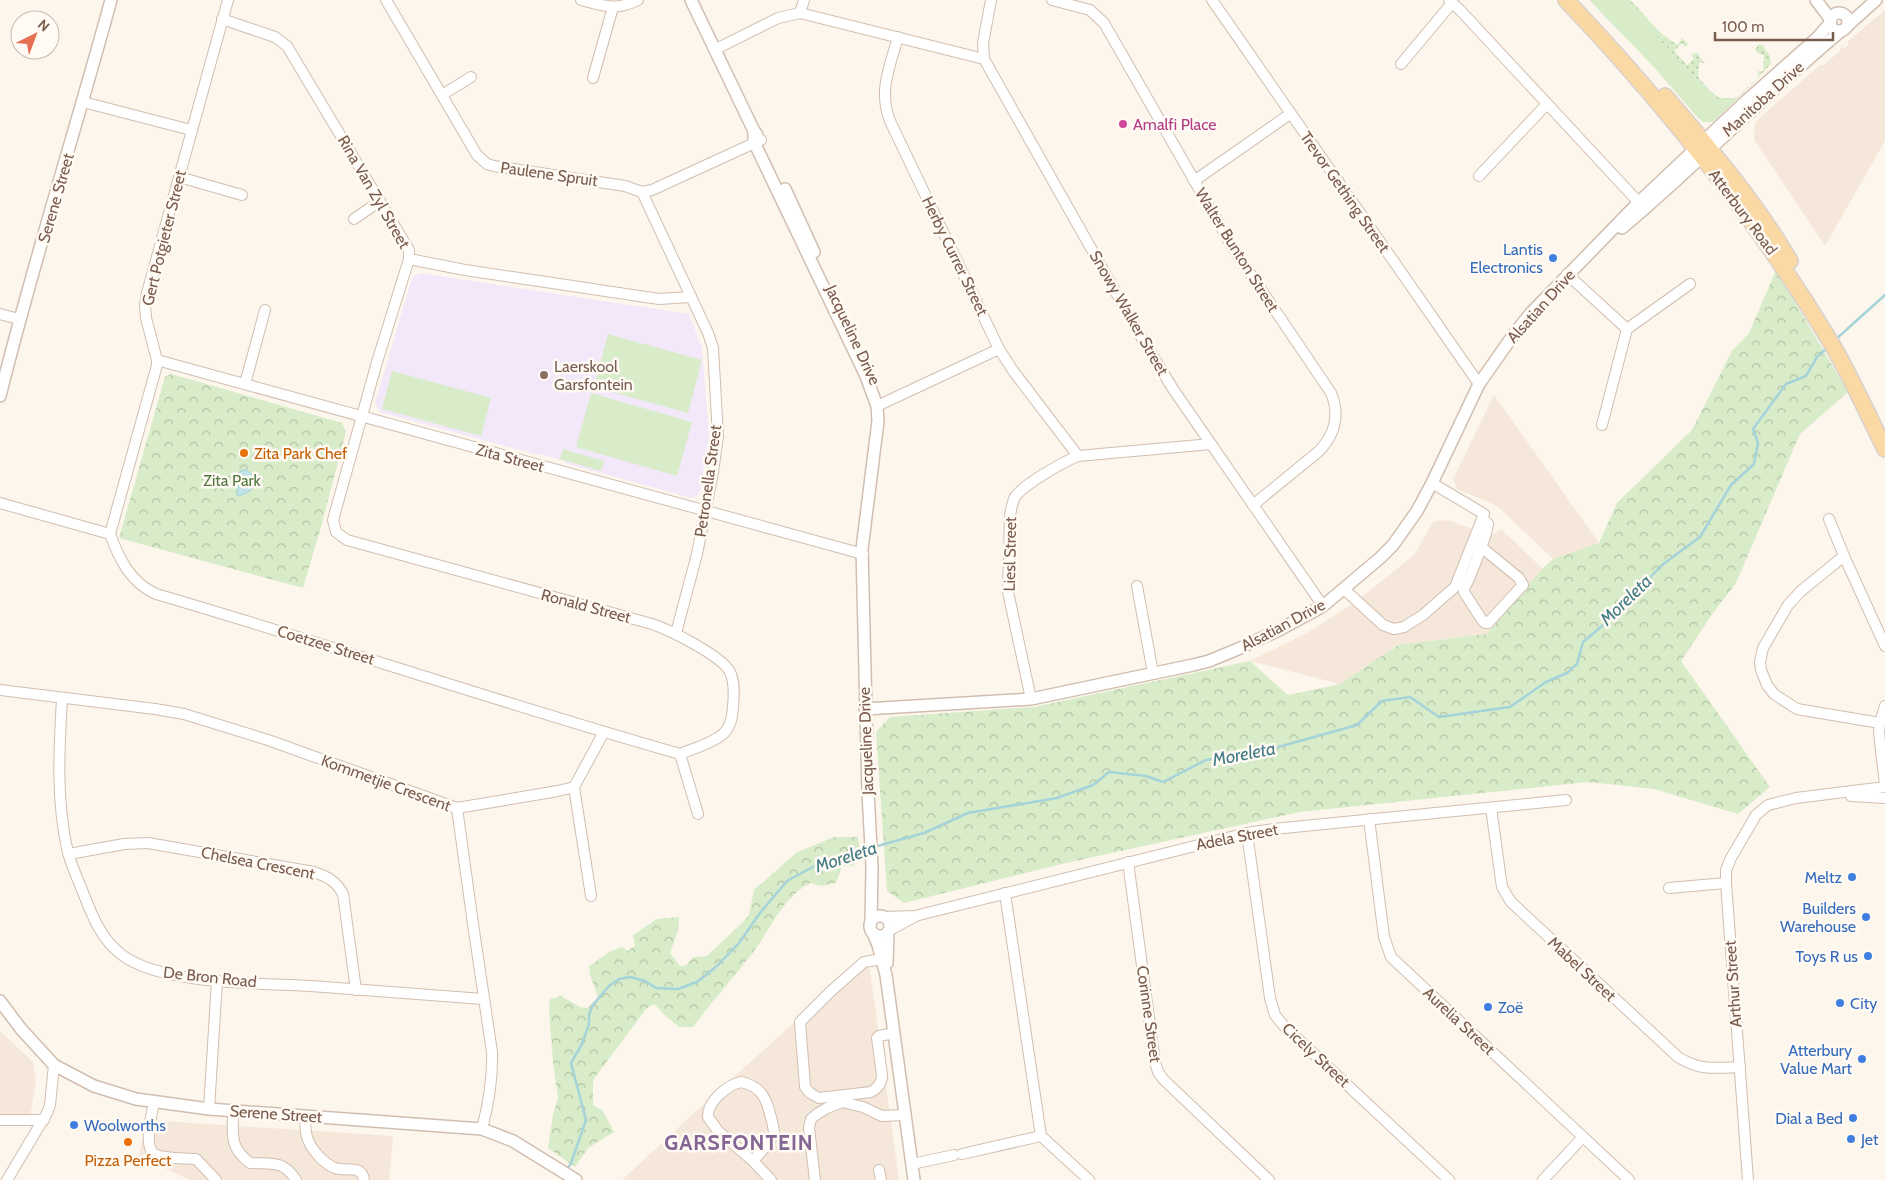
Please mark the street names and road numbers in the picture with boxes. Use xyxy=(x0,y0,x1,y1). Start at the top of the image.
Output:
street label: Manitoba Drive xyxy=(1718,57,1808,141)
street label: Trevor Gething Street xyxy=(1296,128,1394,257)
street label: Rina Van Zyl Street xyxy=(334,132,414,253)
street label: Serene Street xyxy=(34,150,78,245)
street label: Paulene Spruit xyxy=(499,158,599,190)
street label: Atterbury Road xyxy=(1705,166,1781,258)
street label: Gert Potgieter Street xyxy=(138,168,190,308)
street label: Walter Bunton Street xyxy=(1191,185,1283,316)
street label: Herby Currer Street xyxy=(918,193,992,319)
street label: Snowy Walker Street xyxy=(1086,247,1173,379)
street label: Alsatian Drive xyxy=(1503,265,1579,347)
street label: Jacqueline Drive xyxy=(821,281,884,388)
street label: Petronella Street xyxy=(691,423,725,538)
street label: Zita Street xyxy=(474,440,547,476)
street label: Liesl Street xyxy=(1000,516,1020,592)
street label: Ronald Street xyxy=(539,585,634,627)
street label: Alsatian Drive xyxy=(1238,595,1328,655)
street label: Coetzee Street xyxy=(275,621,377,669)
street label: Jacqueline Drive xyxy=(855,687,877,796)
street label: Kommetjie Crescent xyxy=(319,751,454,815)
street label: Adela Street xyxy=(1194,820,1280,854)
street label: Chelsea Crescent xyxy=(199,843,317,883)
street label: Mabel Street xyxy=(1544,933,1620,1006)
street label: Arthur Street xyxy=(1720,939,1746,1028)
street label: De Bron Road xyxy=(162,963,258,991)
street label: Corinne Street xyxy=(1133,964,1165,1064)
street label: Aurelia Street xyxy=(1419,983,1499,1059)
street label: Cicely Street xyxy=(1278,1019,1354,1092)
street label: Serene Street xyxy=(229,1101,323,1127)

